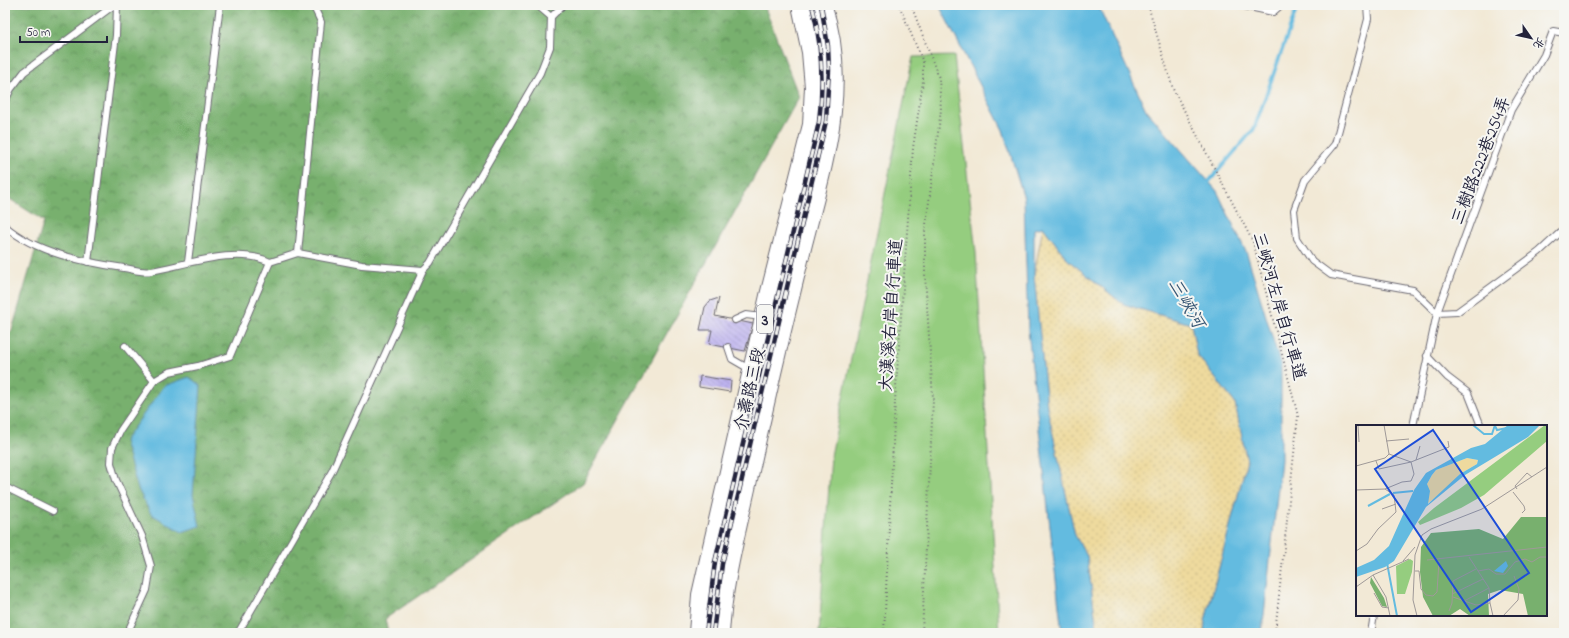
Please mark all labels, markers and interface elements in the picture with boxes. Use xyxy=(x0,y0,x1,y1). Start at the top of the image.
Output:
scale bar xyxy=(20,18,107,44)
north arrow xyxy=(1511,18,1551,58)
text: 50 m xyxy=(26,24,50,42)
text: 北 xyxy=(1529,34,1548,52)
street label: 三樹路222巷254弄 xyxy=(1445,93,1517,228)
street label: 三峽河左岸自行車道 xyxy=(1245,229,1312,383)
street label: 大漢溪右岸自行車道 xyxy=(874,238,909,392)
water label: 三峽河 xyxy=(1161,274,1212,336)
road number: 3 xyxy=(757,305,773,333)
street label: 介壽路三段 xyxy=(729,345,772,434)
inset map xyxy=(1356,425,1547,616)

